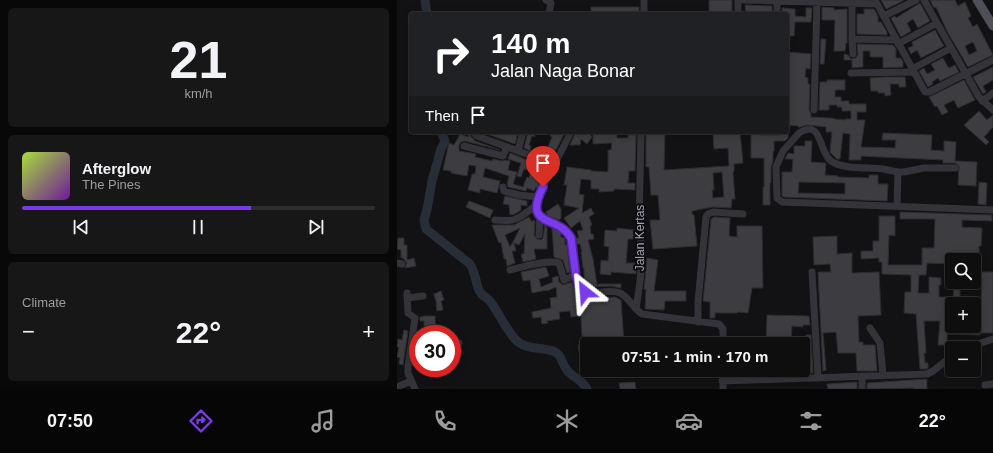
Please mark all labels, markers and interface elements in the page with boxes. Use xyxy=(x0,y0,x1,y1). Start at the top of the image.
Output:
icon: right xyxy=(425,28,477,80)
text: 140 m xyxy=(491,28,570,59)
text: 21 xyxy=(170,31,227,89)
text: Jalan Naga Bonar xyxy=(491,61,635,81)
text: km/h xyxy=(184,86,213,101)
icon: arrive xyxy=(467,104,489,126)
text: Then xyxy=(425,107,459,124)
pin xyxy=(526,146,560,187)
icon: arrive xyxy=(532,152,554,174)
text: Afterglow xyxy=(82,160,151,177)
text: The Pines xyxy=(82,177,141,192)
street label: Jalan Kertas xyxy=(633,205,647,271)
icon: previous xyxy=(70,216,92,238)
icon: pause xyxy=(187,216,209,238)
icon: next xyxy=(305,216,327,238)
map controls xyxy=(945,253,981,377)
button: search xyxy=(945,253,981,289)
position arrow xyxy=(564,271,606,313)
text: Climate xyxy=(22,295,66,310)
button: + xyxy=(945,297,981,333)
text: 22° xyxy=(176,316,221,349)
text: − xyxy=(22,319,35,344)
text: + xyxy=(362,319,375,344)
speed limit sign: 30 xyxy=(409,325,461,377)
button: − xyxy=(945,341,981,377)
text: 07:51 · 1 min · 170 m xyxy=(622,348,768,365)
icon: directions xyxy=(187,407,215,435)
icon: music xyxy=(309,407,337,435)
icon: phone xyxy=(431,407,459,435)
icon: climate xyxy=(553,407,581,435)
icon: car xyxy=(675,407,703,435)
icon: filters xyxy=(797,407,825,435)
text: 07:50 xyxy=(47,411,93,431)
text: 22° xyxy=(919,411,946,431)

